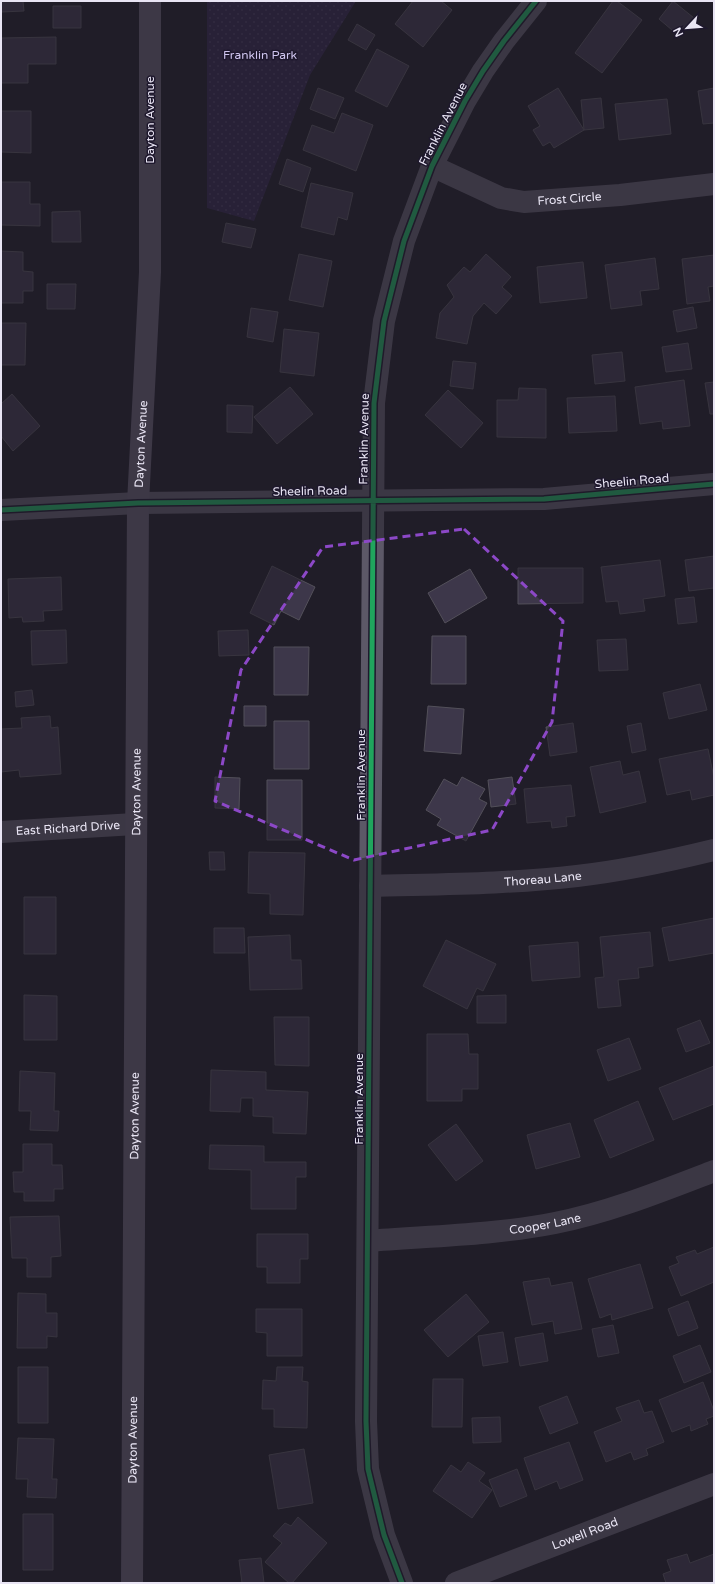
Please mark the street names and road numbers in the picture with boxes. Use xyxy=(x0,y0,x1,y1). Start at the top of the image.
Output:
street label: Dayton Avenue xyxy=(143,76,157,164)
street label: Franklin Avenue xyxy=(416,80,470,168)
street label: Frost Circle xyxy=(537,189,602,208)
street label: Franklin Avenue xyxy=(356,393,372,485)
street label: Dayton Avenue xyxy=(132,400,150,488)
street label: Sheelin Road xyxy=(594,471,670,491)
street label: Sheelin Road xyxy=(273,483,347,499)
street label: Franklin Avenue xyxy=(354,729,368,821)
street label: Dayton Avenue xyxy=(129,748,144,836)
street label: East Richard Drive xyxy=(15,818,121,838)
street label: Thoreau Lane xyxy=(504,869,583,889)
street label: Franklin Avenue xyxy=(352,1053,366,1145)
street label: Dayton Avenue xyxy=(127,1072,142,1160)
street label: Cooper Lane xyxy=(508,1210,583,1237)
street label: Dayton Avenue xyxy=(126,1396,140,1484)
street label: Lowell Road xyxy=(550,1515,620,1553)

